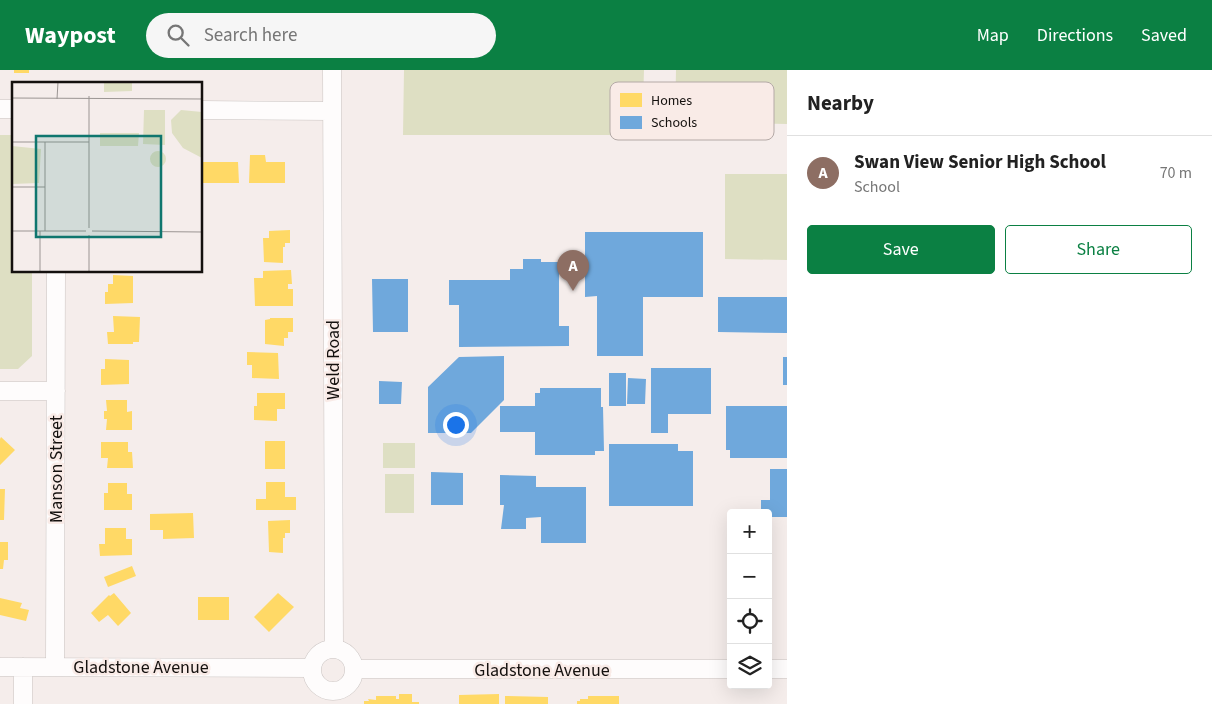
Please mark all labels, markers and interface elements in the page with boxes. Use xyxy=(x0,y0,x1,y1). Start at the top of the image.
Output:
search box xyxy=(146,13,496,58)
text: Waypost xyxy=(25,18,116,53)
icon: search xyxy=(164,21,192,49)
text: Search here xyxy=(204,22,297,49)
text: Map xyxy=(977,23,1009,48)
text: Directions xyxy=(1037,23,1113,48)
text: Saved xyxy=(1141,23,1187,48)
inset map xyxy=(12,82,202,272)
legend xyxy=(610,82,774,140)
text: Nearby xyxy=(807,88,874,118)
text: Homes xyxy=(651,91,692,111)
text: Schools xyxy=(651,113,697,133)
text: Swan View Senior High School xyxy=(854,149,1106,176)
text: A xyxy=(818,162,828,184)
text: 70 m xyxy=(1160,162,1192,184)
text: School xyxy=(854,176,900,198)
button: Save xyxy=(807,225,995,274)
button: Share xyxy=(1005,225,1192,274)
pin: A xyxy=(557,250,589,291)
street label: Weld Road xyxy=(321,320,346,400)
your location xyxy=(443,412,469,438)
street label: Manson Street xyxy=(44,415,69,523)
map controls xyxy=(727,509,772,689)
button: + xyxy=(727,509,772,554)
button: − xyxy=(727,554,772,599)
button: locate xyxy=(727,599,772,644)
button: layers xyxy=(727,644,772,689)
street label: Gladstone Avenue xyxy=(73,655,209,680)
street label: Gladstone Avenue xyxy=(474,658,610,683)

